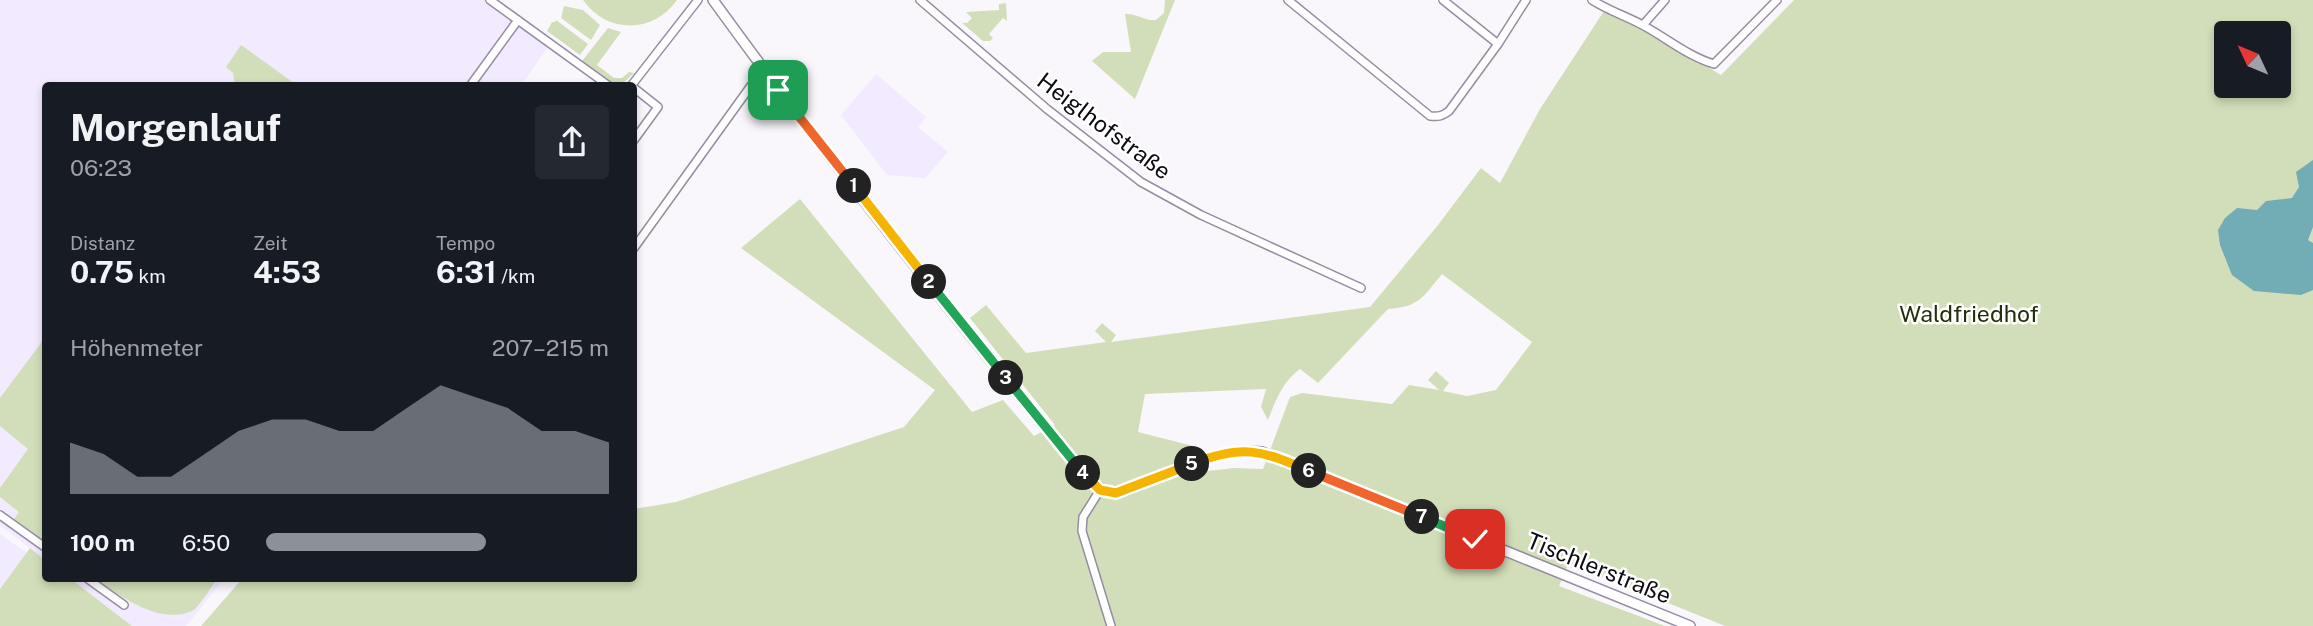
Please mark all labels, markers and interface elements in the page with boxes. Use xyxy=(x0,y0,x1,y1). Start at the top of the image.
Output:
north arrow xyxy=(2214,21,2291,98)
map controls xyxy=(2214,21,2291,98)
pin xyxy=(748,60,808,120)
street label: Heiglhofstraße xyxy=(1032,67,1176,185)
icon: arrive xyxy=(759,71,797,109)
text: Morgenlauf xyxy=(70,105,281,150)
button: share xyxy=(535,105,609,179)
text: 06:23 xyxy=(70,154,132,181)
pin: 1 xyxy=(836,168,872,204)
text: 1 xyxy=(849,174,858,196)
text: Distanz xyxy=(70,232,135,254)
text: Zeit xyxy=(253,232,288,254)
text: Tempo xyxy=(436,232,495,254)
text: 0.75 xyxy=(70,254,134,290)
text: 4:53 xyxy=(253,254,321,290)
text: 6:31 xyxy=(436,254,497,290)
pin: 2 xyxy=(912,264,946,300)
text: km xyxy=(134,265,166,287)
text: /km xyxy=(497,265,535,287)
text: 2 xyxy=(922,270,935,292)
park label: Waldfriedhof xyxy=(1899,300,2039,327)
text: Höhenmeter xyxy=(70,334,203,361)
text: 207–215 m xyxy=(492,334,609,361)
pin: 3 xyxy=(988,360,1024,396)
text: 3 xyxy=(999,366,1012,388)
pin: 5 xyxy=(1174,447,1210,482)
text: 5 xyxy=(1185,452,1198,474)
pin: 6 xyxy=(1292,454,1326,489)
pin: 4 xyxy=(1066,456,1100,490)
text: 6 xyxy=(1302,459,1315,481)
text: 4 xyxy=(1076,461,1089,483)
pin: 7 xyxy=(1404,500,1440,534)
text: 7 xyxy=(1416,505,1427,527)
pin xyxy=(1445,509,1505,569)
icon: check xyxy=(1456,520,1494,558)
street label: Tischlerstraße xyxy=(1523,526,1675,609)
text: 100 m xyxy=(70,529,135,556)
text: 6:50 xyxy=(182,529,230,556)

